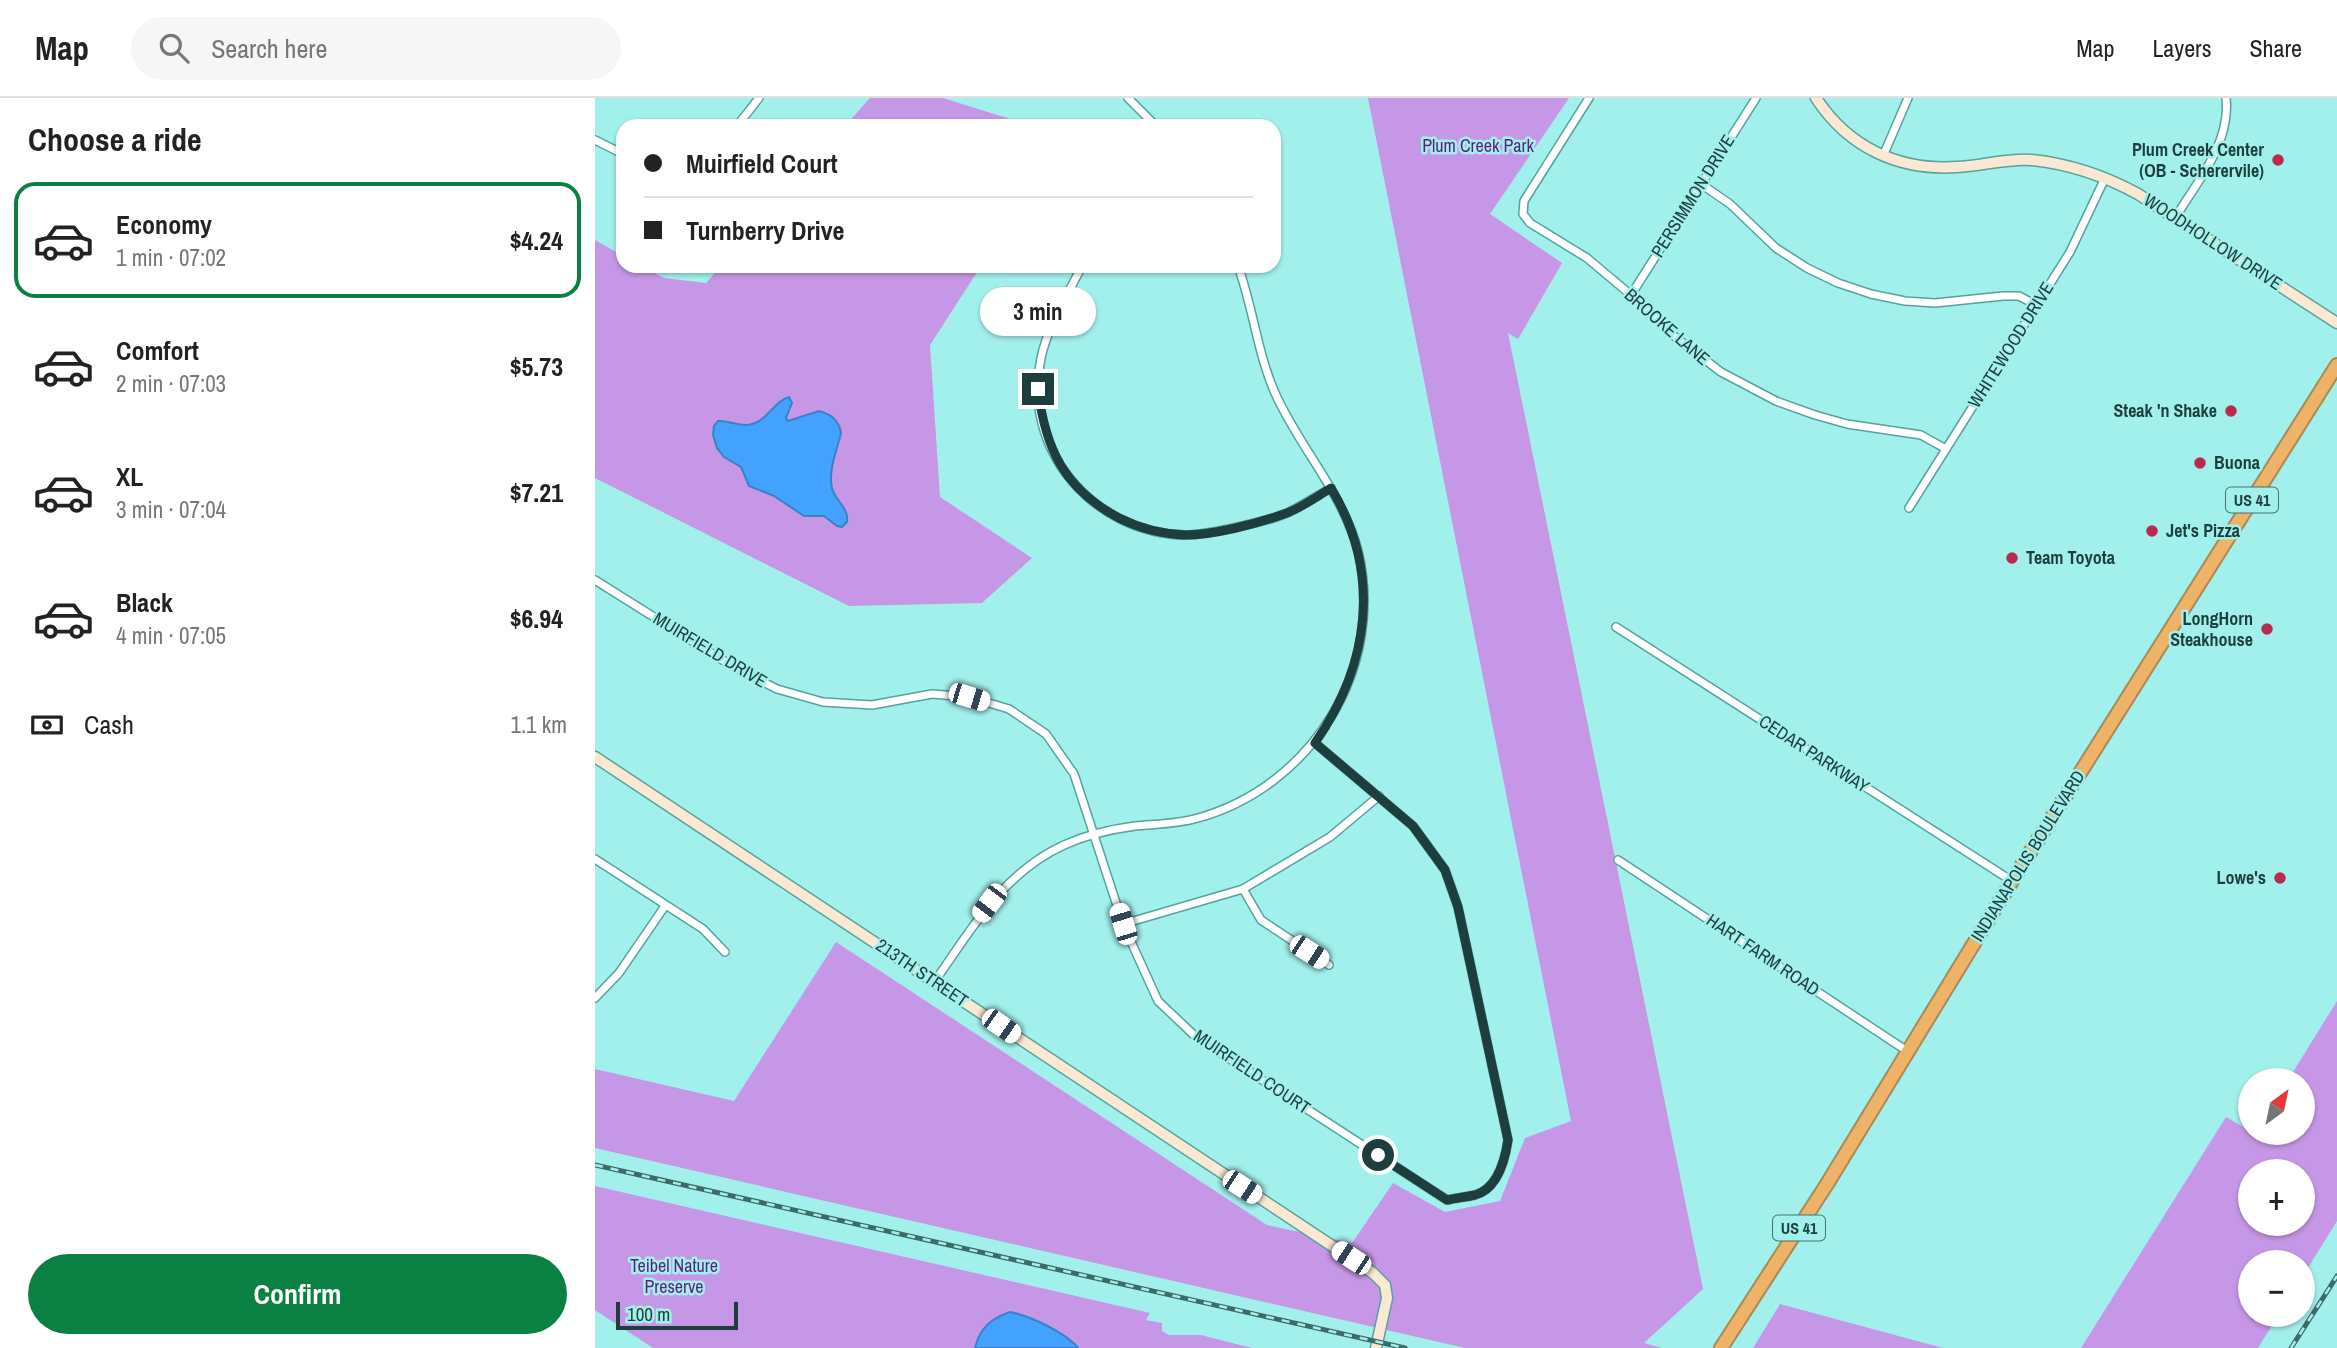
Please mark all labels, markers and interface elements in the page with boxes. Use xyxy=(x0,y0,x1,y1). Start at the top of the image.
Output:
search box xyxy=(131,17,621,80)
text: Map xyxy=(35,26,89,70)
icon: search xyxy=(155,29,193,67)
text: Search here xyxy=(211,31,327,66)
text: Map xyxy=(2076,32,2114,64)
text: Layers xyxy=(2152,32,2211,64)
text: Share xyxy=(2249,32,2302,64)
text: Choose a ride xyxy=(28,118,202,161)
street label: PERSIMMON DRIVE xyxy=(1645,130,1740,262)
park label: Plum Creek Park xyxy=(1422,133,1534,158)
place label: Plum Creek Center (OB - Scherervile) xyxy=(2132,137,2264,183)
text: Muirfield Court xyxy=(686,146,838,181)
marker: Plum Creek Center (OB - Scherervile) xyxy=(2270,152,2286,168)
street label: WOODHOLLOW DRIVE xyxy=(2139,187,2287,296)
text: Economy xyxy=(116,207,212,242)
icon: car xyxy=(32,209,95,272)
text: Turnberry Drive xyxy=(686,213,844,248)
text: $4.24 xyxy=(510,223,563,258)
text: 1 min · 07:02 xyxy=(116,242,226,273)
street label: WHITEWOOD DRIVE xyxy=(1962,277,2059,413)
street label: BROOKE LANE xyxy=(1619,282,1715,371)
callout: 3 min xyxy=(980,288,1096,336)
text: 3 min xyxy=(1013,296,1063,327)
text: Comfort xyxy=(116,333,199,368)
icon: car xyxy=(32,335,95,398)
text: $5.73 xyxy=(510,349,563,384)
text: 2 min · 07:03 xyxy=(116,368,226,399)
route end xyxy=(1022,373,1054,405)
place label: Steak 'n Shake xyxy=(2113,398,2217,423)
marker: Steak 'n Shake xyxy=(2223,403,2239,419)
place label: Buona xyxy=(2214,450,2261,475)
marker: Buona xyxy=(2192,455,2208,471)
text: XL xyxy=(116,459,143,494)
icon: car xyxy=(32,461,95,524)
text: $7.21 xyxy=(510,475,563,510)
road number: US 41 xyxy=(2226,488,2278,512)
text: 3 min · 07:04 xyxy=(116,494,226,525)
place label: Jet's Pizza xyxy=(2166,518,2241,543)
marker: Jet's Pizza xyxy=(2144,523,2160,539)
place label: Team Toyota xyxy=(2026,545,2116,570)
marker: Team Toyota xyxy=(2004,550,2020,566)
text: Black xyxy=(116,585,173,620)
icon: car xyxy=(32,587,95,650)
text: $6.94 xyxy=(510,601,563,636)
street label: MUIRFIELD DRIVE xyxy=(649,606,772,693)
place label: LongHorn Steakhouse xyxy=(2170,606,2253,652)
text: 4 min · 07:05 xyxy=(116,620,226,651)
marker: LongHorn Steakhouse xyxy=(2259,621,2275,637)
car xyxy=(946,681,993,713)
icon: cash xyxy=(28,706,66,744)
text: Cash xyxy=(84,707,134,742)
text: 1.1 km xyxy=(510,709,567,740)
street label: CEDAR PARKWAY xyxy=(1754,709,1874,799)
street label: INDIANAPOLIS BOULEVARD xyxy=(1965,765,2090,946)
place label: Lowe's xyxy=(2217,865,2266,890)
marker: Lowe's xyxy=(2272,870,2288,886)
car xyxy=(968,880,1011,926)
car xyxy=(1107,901,1140,947)
street label: HART FARM ROAD xyxy=(1702,907,1825,1002)
street label: 213TH STREET xyxy=(871,932,973,1013)
car xyxy=(1286,932,1333,972)
car xyxy=(978,1005,1025,1047)
street label: MUIRFIELD COURT xyxy=(1189,1023,1316,1120)
north arrow xyxy=(2238,1068,2315,1144)
map controls xyxy=(2238,1068,2315,1327)
route start xyxy=(1362,1139,1394,1171)
button: + xyxy=(2238,1159,2315,1236)
car xyxy=(1219,1167,1266,1207)
road number: US 41 xyxy=(1773,1216,1825,1240)
car xyxy=(1328,1238,1375,1278)
button: − xyxy=(2238,1250,2315,1327)
park label: Teibel Nature Preserve xyxy=(630,1253,718,1299)
button: Confirm xyxy=(28,1254,567,1334)
scale bar xyxy=(616,1299,739,1331)
text: 100 m xyxy=(627,1301,670,1327)

